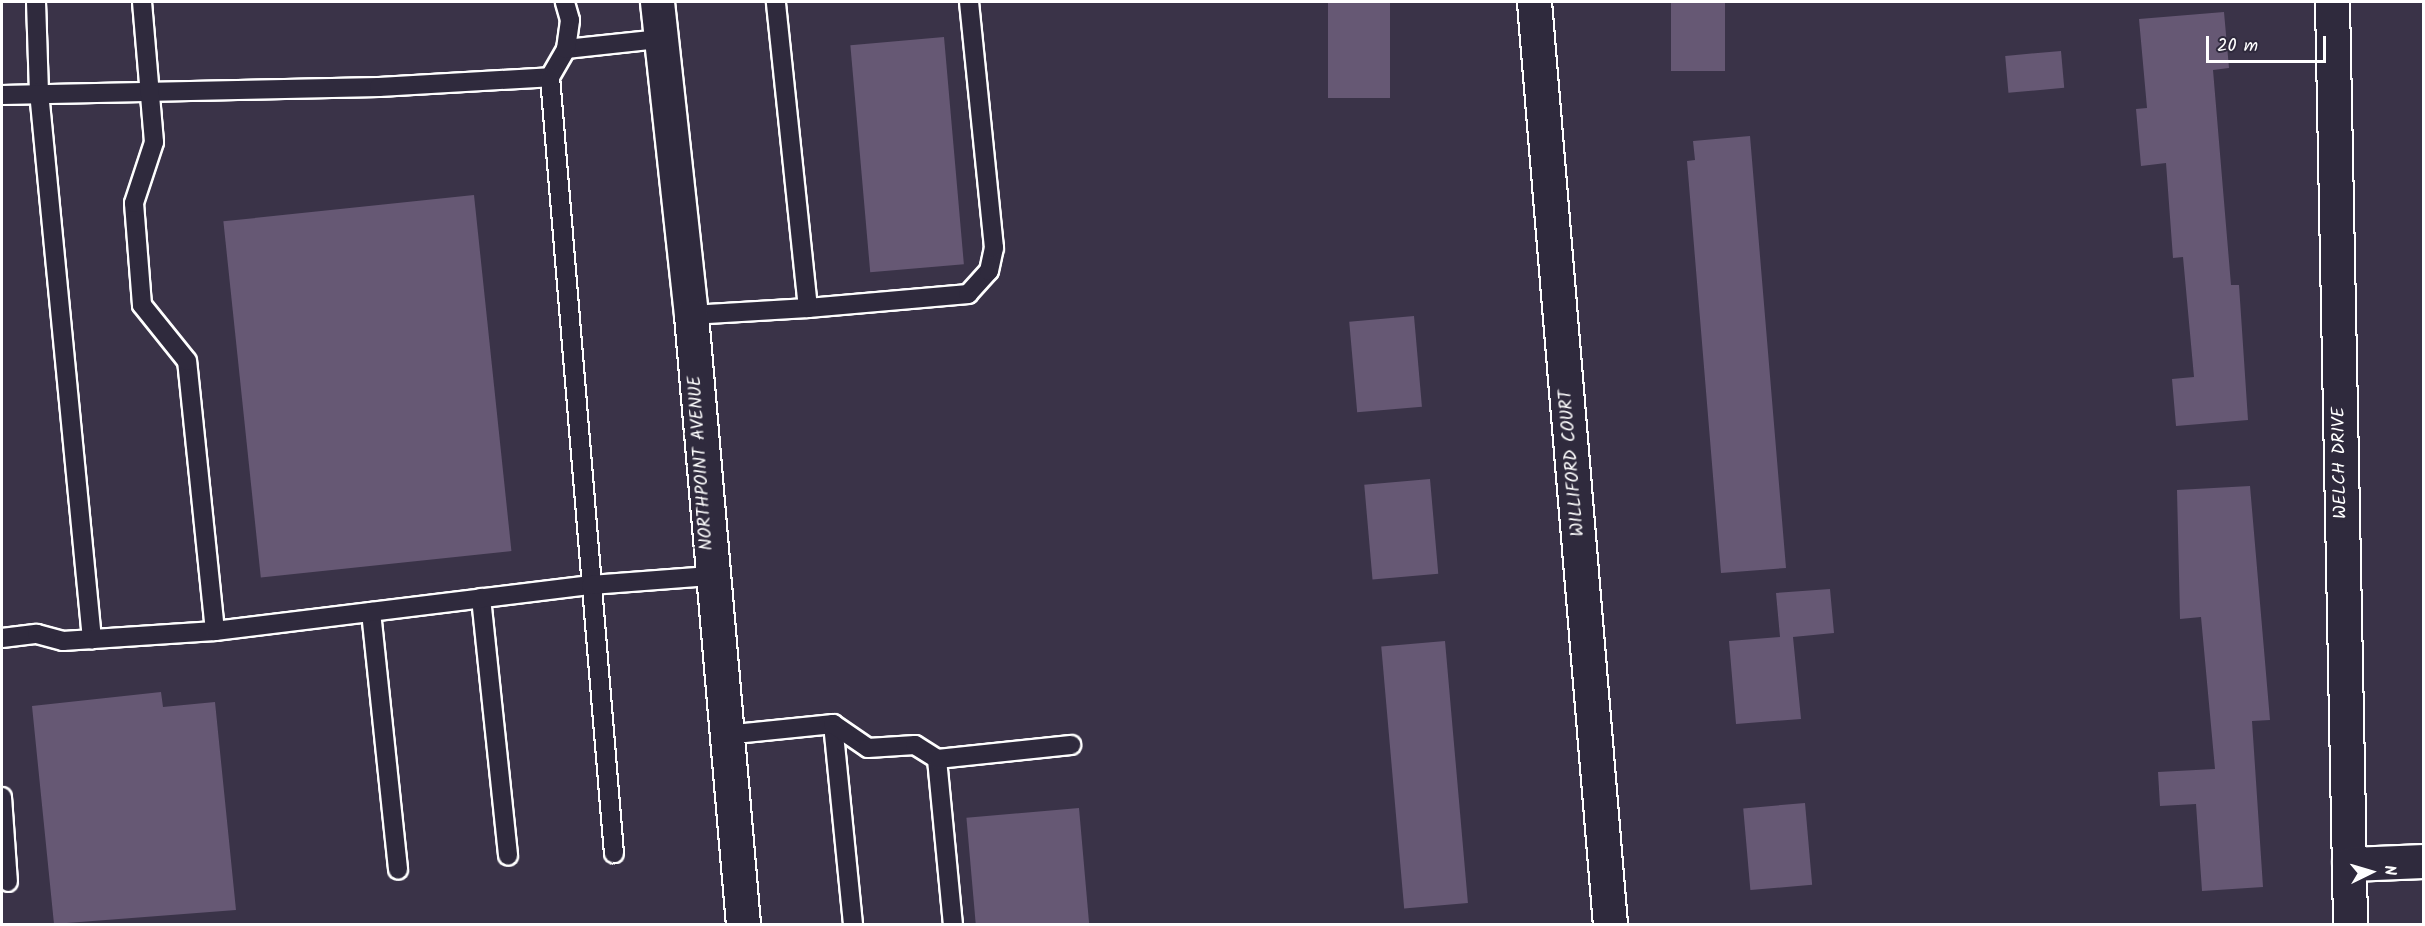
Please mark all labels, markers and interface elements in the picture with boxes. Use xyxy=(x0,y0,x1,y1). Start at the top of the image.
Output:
scale bar xyxy=(2209,24,2329,62)
text: 20 m xyxy=(2217,32,2258,61)
street label: NORTHPOINT AVENUE xyxy=(685,375,719,551)
street label: WILLIFORD COURT xyxy=(1556,389,1590,537)
street label: WELCH DRIVE xyxy=(2329,407,2353,519)
north arrow xyxy=(2341,842,2401,902)
text: N xyxy=(2377,864,2402,877)

